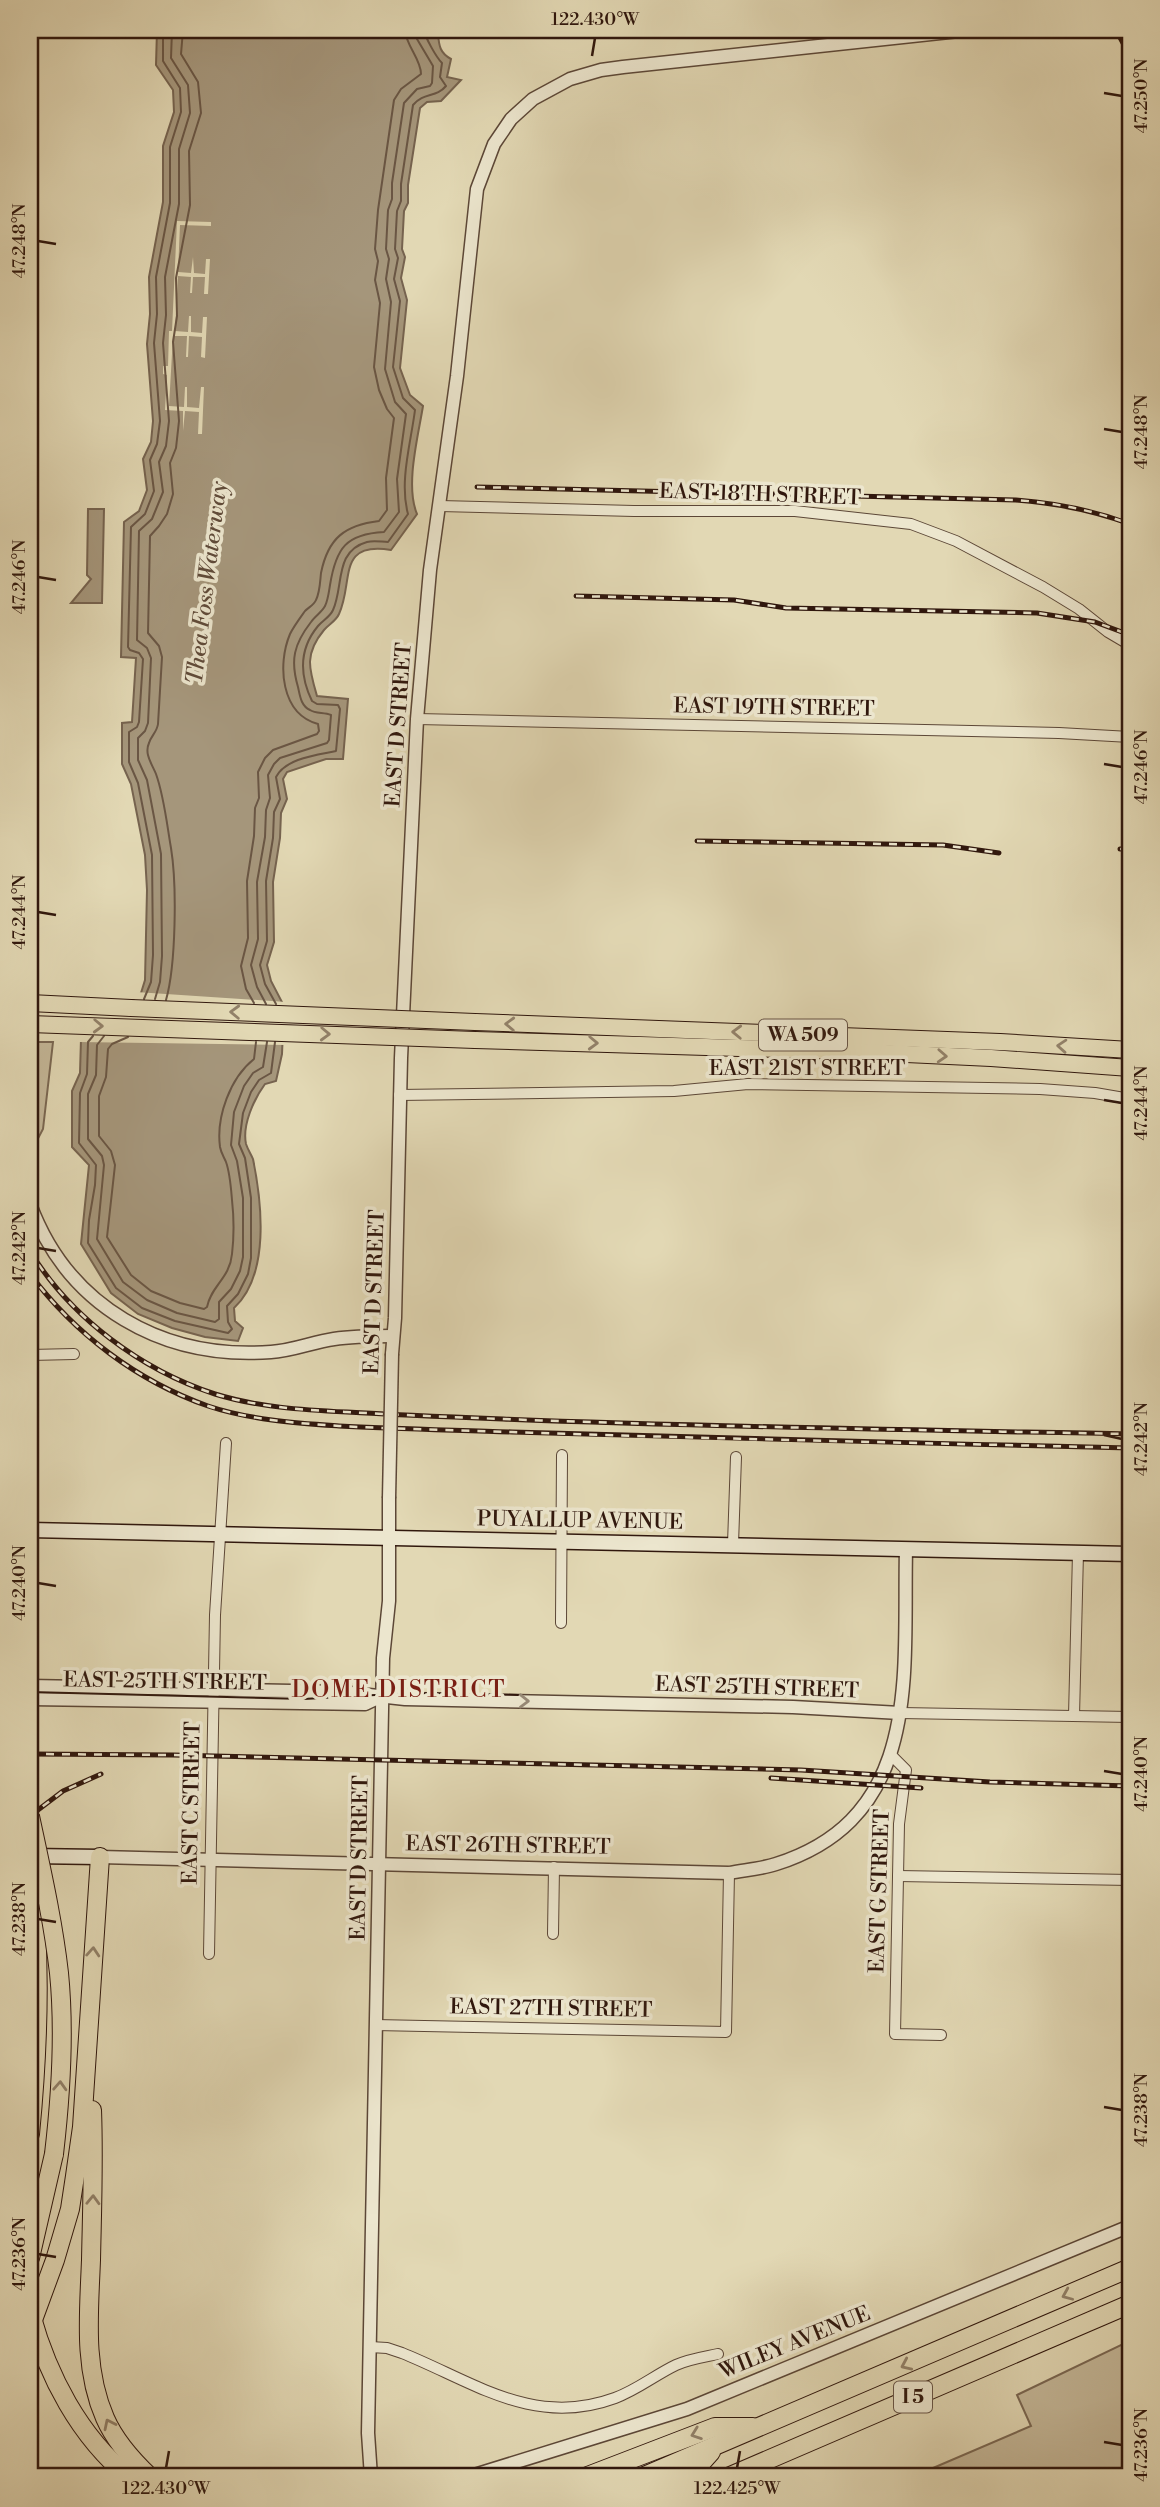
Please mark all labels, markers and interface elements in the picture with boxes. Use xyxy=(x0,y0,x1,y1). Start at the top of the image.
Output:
text: 122.430°W xyxy=(551,8,640,31)
text: 47.250°N xyxy=(1130,58,1153,133)
text: 47.248°N xyxy=(8,203,31,278)
text: 47.248°N xyxy=(1130,394,1153,469)
street label: EAST 18TH STREET xyxy=(659,478,862,512)
water label: Thea Foss Waterway xyxy=(181,479,233,686)
text: 47.246°N xyxy=(8,539,31,614)
street label: EAST D STREET xyxy=(380,642,418,808)
street label: EAST 19TH STREET xyxy=(673,693,875,723)
text: 47.246°N xyxy=(1130,729,1153,804)
text: 47.244°N xyxy=(8,874,31,949)
one-way arrow xyxy=(229,1005,240,1020)
one-way arrow xyxy=(504,1016,515,1031)
one-way arrow xyxy=(93,1019,104,1034)
road number: WA 509 xyxy=(759,1020,847,1050)
one-way arrow xyxy=(731,1025,742,1040)
one-way arrow xyxy=(320,1027,331,1042)
one-way arrow xyxy=(588,1035,598,1051)
one-way arrow xyxy=(1056,1039,1067,1054)
one-way arrow xyxy=(937,1048,948,1063)
street label: EAST 21ST STREET xyxy=(709,1056,906,1082)
text: 47.244°N xyxy=(1130,1065,1153,1140)
street label: EAST D STREET xyxy=(359,1209,391,1375)
text: 47.242°N xyxy=(8,1210,31,1285)
text: 47.242°N xyxy=(1130,1401,1153,1476)
street label: PUYALLUP AVENUE xyxy=(477,1506,683,1536)
text: 47.240°N xyxy=(8,1545,31,1621)
street label: EAST 25TH STREET xyxy=(63,1667,267,1697)
street label: EAST 25TH STREET xyxy=(655,1671,860,1705)
district label: DOME DISTRICT xyxy=(291,1676,507,1704)
one-way arrow xyxy=(519,1693,530,1709)
street label: EAST C STREET xyxy=(178,1721,206,1885)
text: 47.240°N xyxy=(1130,1736,1153,1812)
street label: EAST D STREET xyxy=(346,1775,374,1941)
street label: EAST G STREET xyxy=(864,1808,896,1974)
street label: EAST 26TH STREET xyxy=(405,1831,611,1861)
text: 47.238°N xyxy=(8,1882,31,1956)
one-way arrow xyxy=(86,1947,101,1958)
street label: EAST 27TH STREET xyxy=(449,1994,653,2024)
text: 47.238°N xyxy=(1130,2073,1153,2147)
one-way arrow xyxy=(52,2080,67,2091)
one-way arrow xyxy=(85,2194,100,2205)
text: 47.236°N xyxy=(8,2217,31,2291)
one-way arrow xyxy=(1062,2287,1075,2301)
street label: WILEY AVENUE xyxy=(715,2301,874,2386)
one-way arrow xyxy=(901,2357,913,2371)
road number: I 5 xyxy=(894,2382,932,2412)
text: 47.236°N xyxy=(1130,2408,1153,2482)
one-way arrow xyxy=(103,2419,117,2431)
one-way arrow xyxy=(691,2426,703,2440)
text: 122.430°W xyxy=(122,2477,211,2500)
text: 122.425°W xyxy=(694,2477,781,2500)

